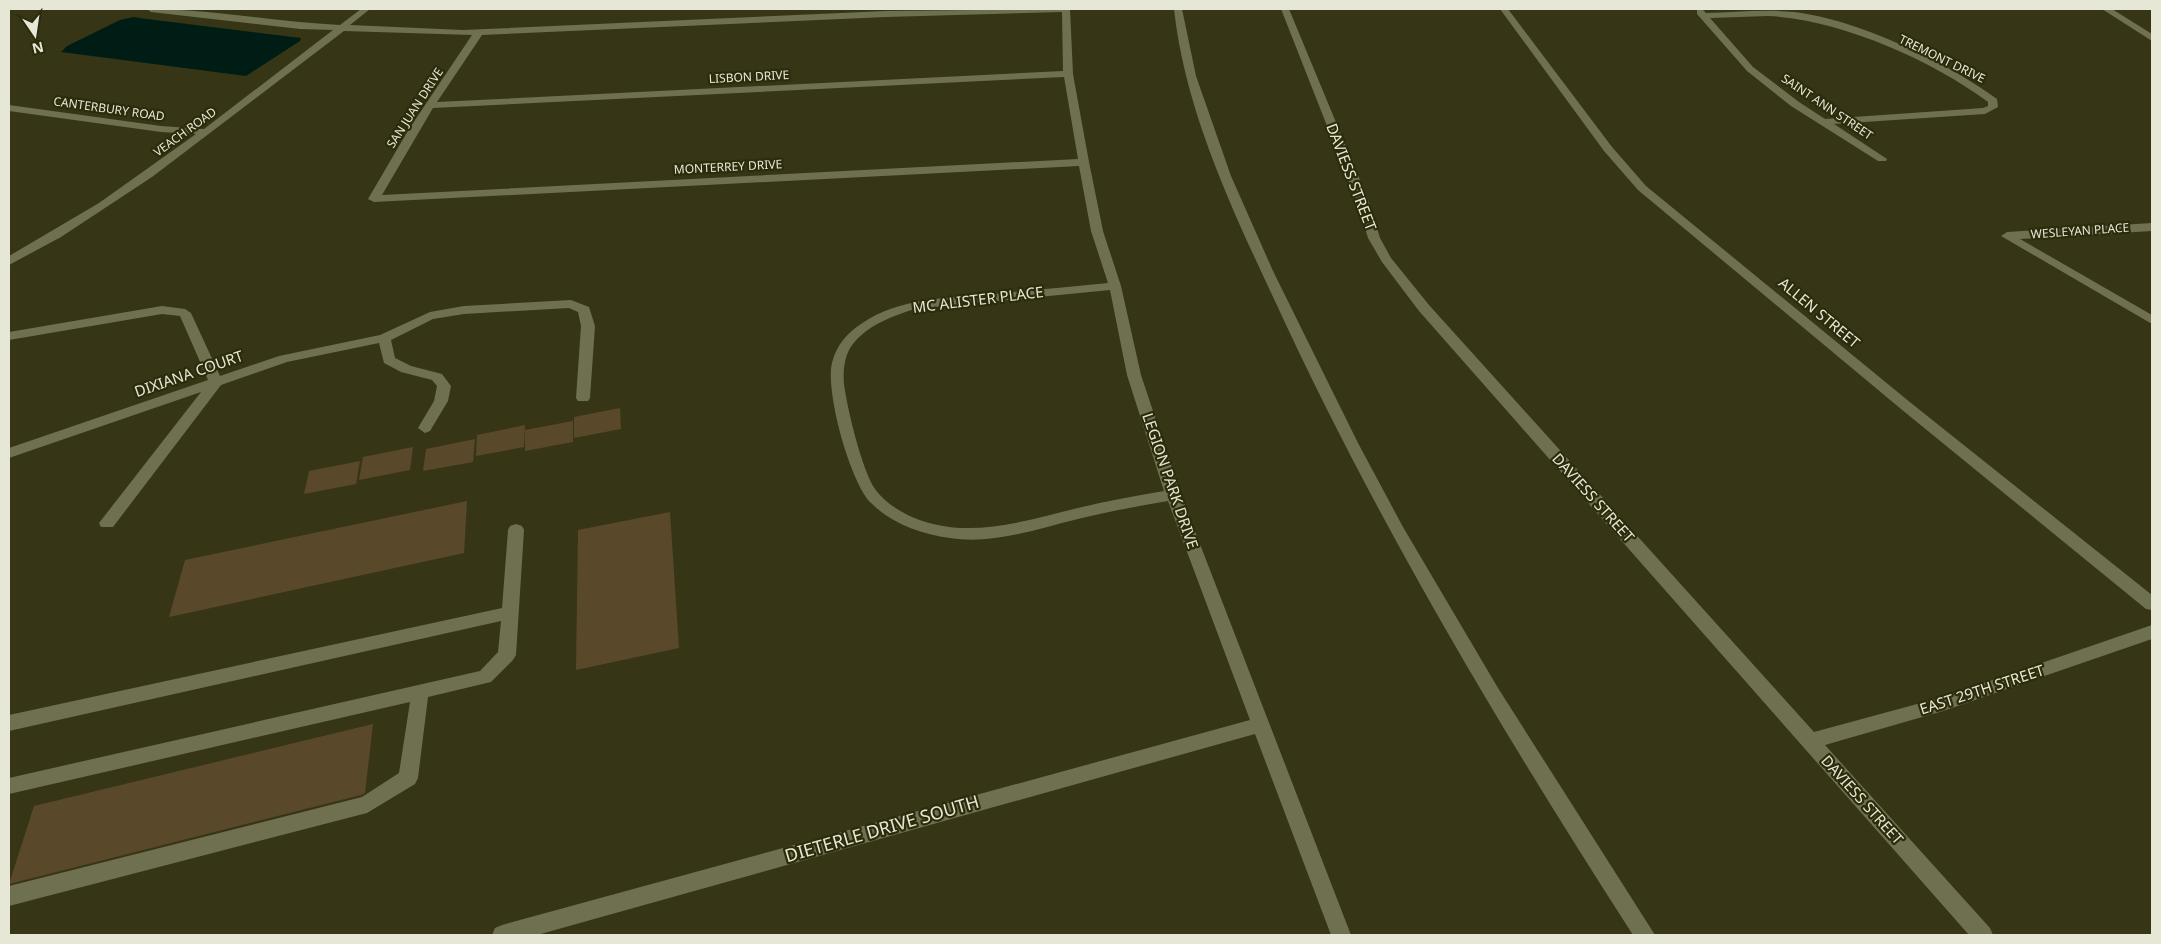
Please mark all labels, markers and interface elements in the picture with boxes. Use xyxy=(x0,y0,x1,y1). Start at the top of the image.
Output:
north arrow xyxy=(10,10,60,60)
street label: TREMONT DRIVE xyxy=(1896,30,1988,87)
text: N xyxy=(30,38,46,59)
street label: SAN JUAN DRIVE xyxy=(382,64,447,151)
street label: LISBON DRIVE xyxy=(708,66,790,87)
street label: SAINT ANN STREET xyxy=(1778,70,1877,144)
street label: CANTERBURY ROAD xyxy=(52,92,166,125)
street label: VEACH ROAD xyxy=(150,103,220,160)
street label: DAVIESS STREET xyxy=(1322,120,1382,234)
street label: MONTERREY DRIVE xyxy=(673,155,783,178)
street label: WESLEYAN PLACE xyxy=(2030,219,2130,242)
street label: ALLEN STREET xyxy=(1775,272,1865,352)
street label: MC ALISTER PLACE xyxy=(911,281,1044,317)
street label: DIXIANA COURT xyxy=(132,345,246,401)
street label: LEGION PARK DRIVE xyxy=(1138,410,1204,551)
street label: DAVIESS STREET xyxy=(1548,449,1640,547)
street label: EAST 29TH STREET xyxy=(1917,659,2047,719)
street label: DAVIESS STREET xyxy=(1817,751,1909,849)
street label: DIETERLE DRIVE SOUTH xyxy=(782,789,982,867)

